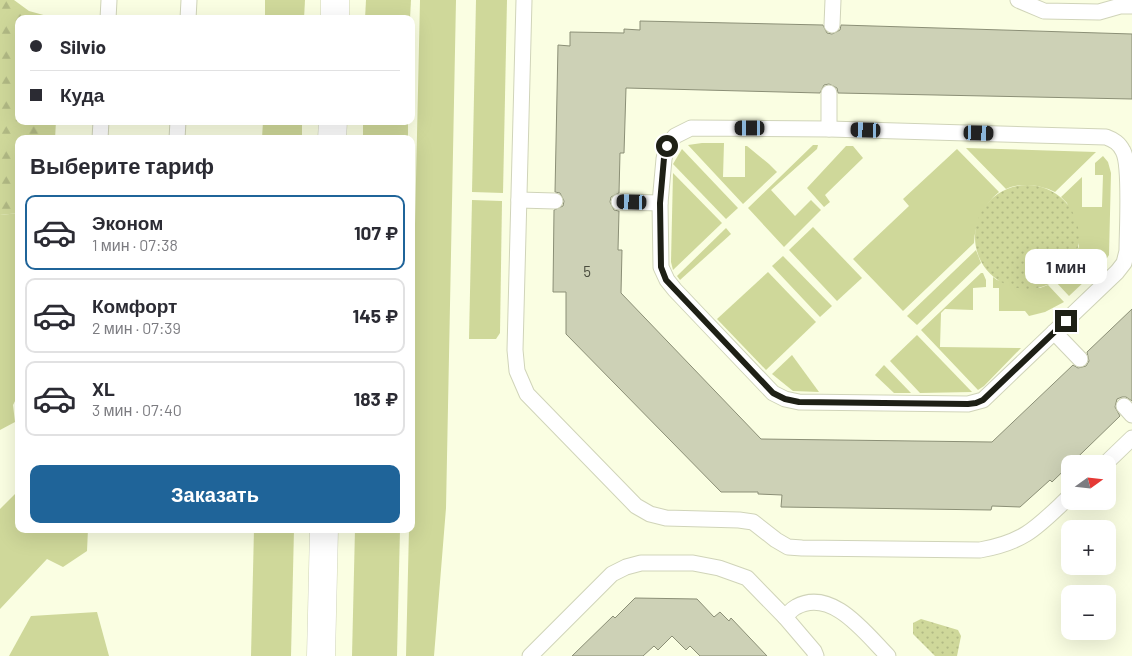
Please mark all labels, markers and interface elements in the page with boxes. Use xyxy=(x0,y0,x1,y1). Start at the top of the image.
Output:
text: Silvio xyxy=(60,35,106,58)
text: Куда xyxy=(60,83,104,106)
car xyxy=(735,121,765,136)
car xyxy=(850,122,881,138)
car xyxy=(963,125,994,141)
route start xyxy=(656,135,678,157)
text: Выберите тариф xyxy=(30,152,214,178)
car xyxy=(616,194,647,210)
icon: car xyxy=(32,210,77,255)
text: Эконом xyxy=(92,211,163,234)
text: 107 ₽ xyxy=(354,221,398,244)
text: 1 мин · 07:38 xyxy=(92,235,178,254)
callout: 1 мин xyxy=(1025,248,1107,284)
text: 1 мин xyxy=(1046,257,1086,276)
house number: 5 xyxy=(583,262,591,280)
icon: car xyxy=(32,293,77,338)
text: Комфорт xyxy=(92,294,177,317)
text: 145 ₽ xyxy=(352,304,398,327)
route end xyxy=(1055,310,1077,332)
text: 2 мин · 07:39 xyxy=(92,318,181,337)
icon: car xyxy=(32,376,77,421)
text: XL xyxy=(92,377,115,400)
text: 183 ₽ xyxy=(354,387,398,410)
text: 3 мин · 07:40 xyxy=(92,400,182,419)
north arrow xyxy=(1061,455,1116,510)
map controls xyxy=(1061,455,1116,640)
button: Заказать xyxy=(30,465,400,523)
button: + xyxy=(1061,520,1116,575)
button: − xyxy=(1061,585,1116,640)

